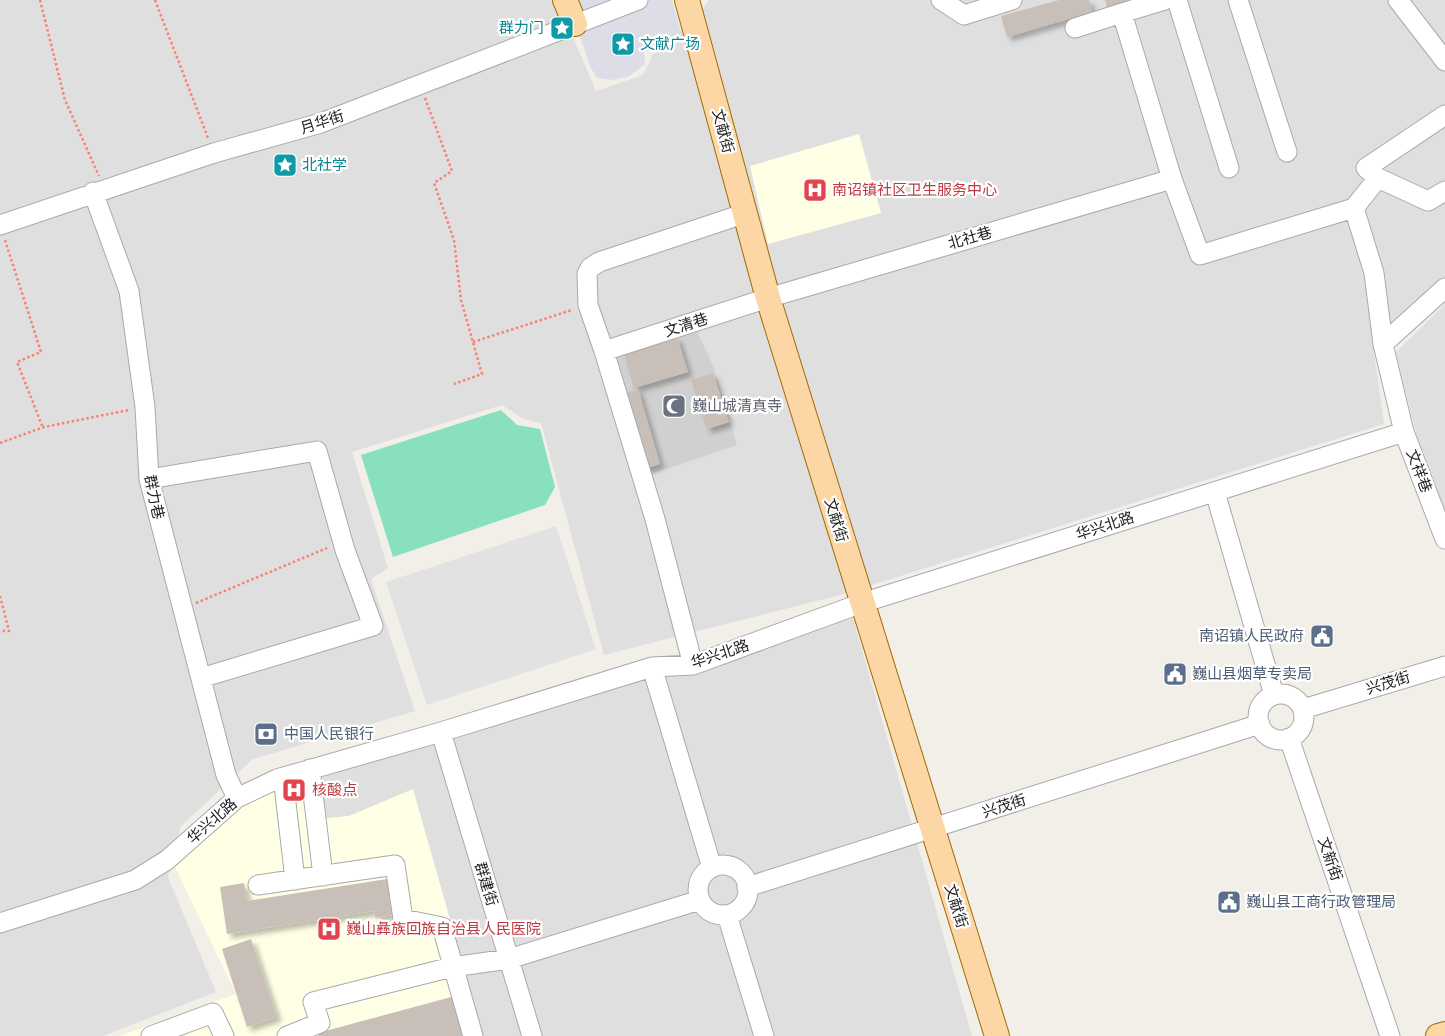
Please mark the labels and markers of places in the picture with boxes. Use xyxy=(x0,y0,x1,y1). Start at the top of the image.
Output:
place icon: 群力门 xyxy=(549,15,575,41)
place label: 群力门 xyxy=(499,18,544,37)
place icon: 文献广场 xyxy=(610,31,636,57)
place label: 文献广场 xyxy=(640,34,700,53)
place icon: 北社学 xyxy=(272,152,298,178)
place label: 北社学 xyxy=(302,155,347,174)
hospital icon: 南诏镇社区卫生服务中心 xyxy=(802,177,828,203)
place label: 南诏镇社区卫生服务中心 xyxy=(832,180,997,199)
mosque icon: 巍山城清真寺 xyxy=(661,393,687,419)
place label: 巍山城清真寺 xyxy=(692,396,782,415)
public building icon: 南诏镇人民政府 xyxy=(1309,623,1335,649)
place label: 南诏镇人民政府 xyxy=(1199,626,1304,645)
public building icon: 巍山县烟草专卖局 xyxy=(1162,661,1188,687)
place label: 巍山县烟草专卖局 xyxy=(1192,664,1312,683)
bank icon: 中国人民银行 xyxy=(253,721,279,747)
place label: 中国人民银行 xyxy=(284,724,374,743)
hospital icon: 核酸点 xyxy=(281,777,307,803)
place label: 核酸点 xyxy=(312,780,357,799)
public building icon: 巍山县工商行政管理局 xyxy=(1216,889,1242,915)
place label: 巍山县工商行政管理局 xyxy=(1246,892,1396,911)
hospital icon: 巍山彝族回族自治县人民医院 xyxy=(316,916,342,942)
place label: 巍山彝族回族自治县人民医院 xyxy=(346,919,541,938)

